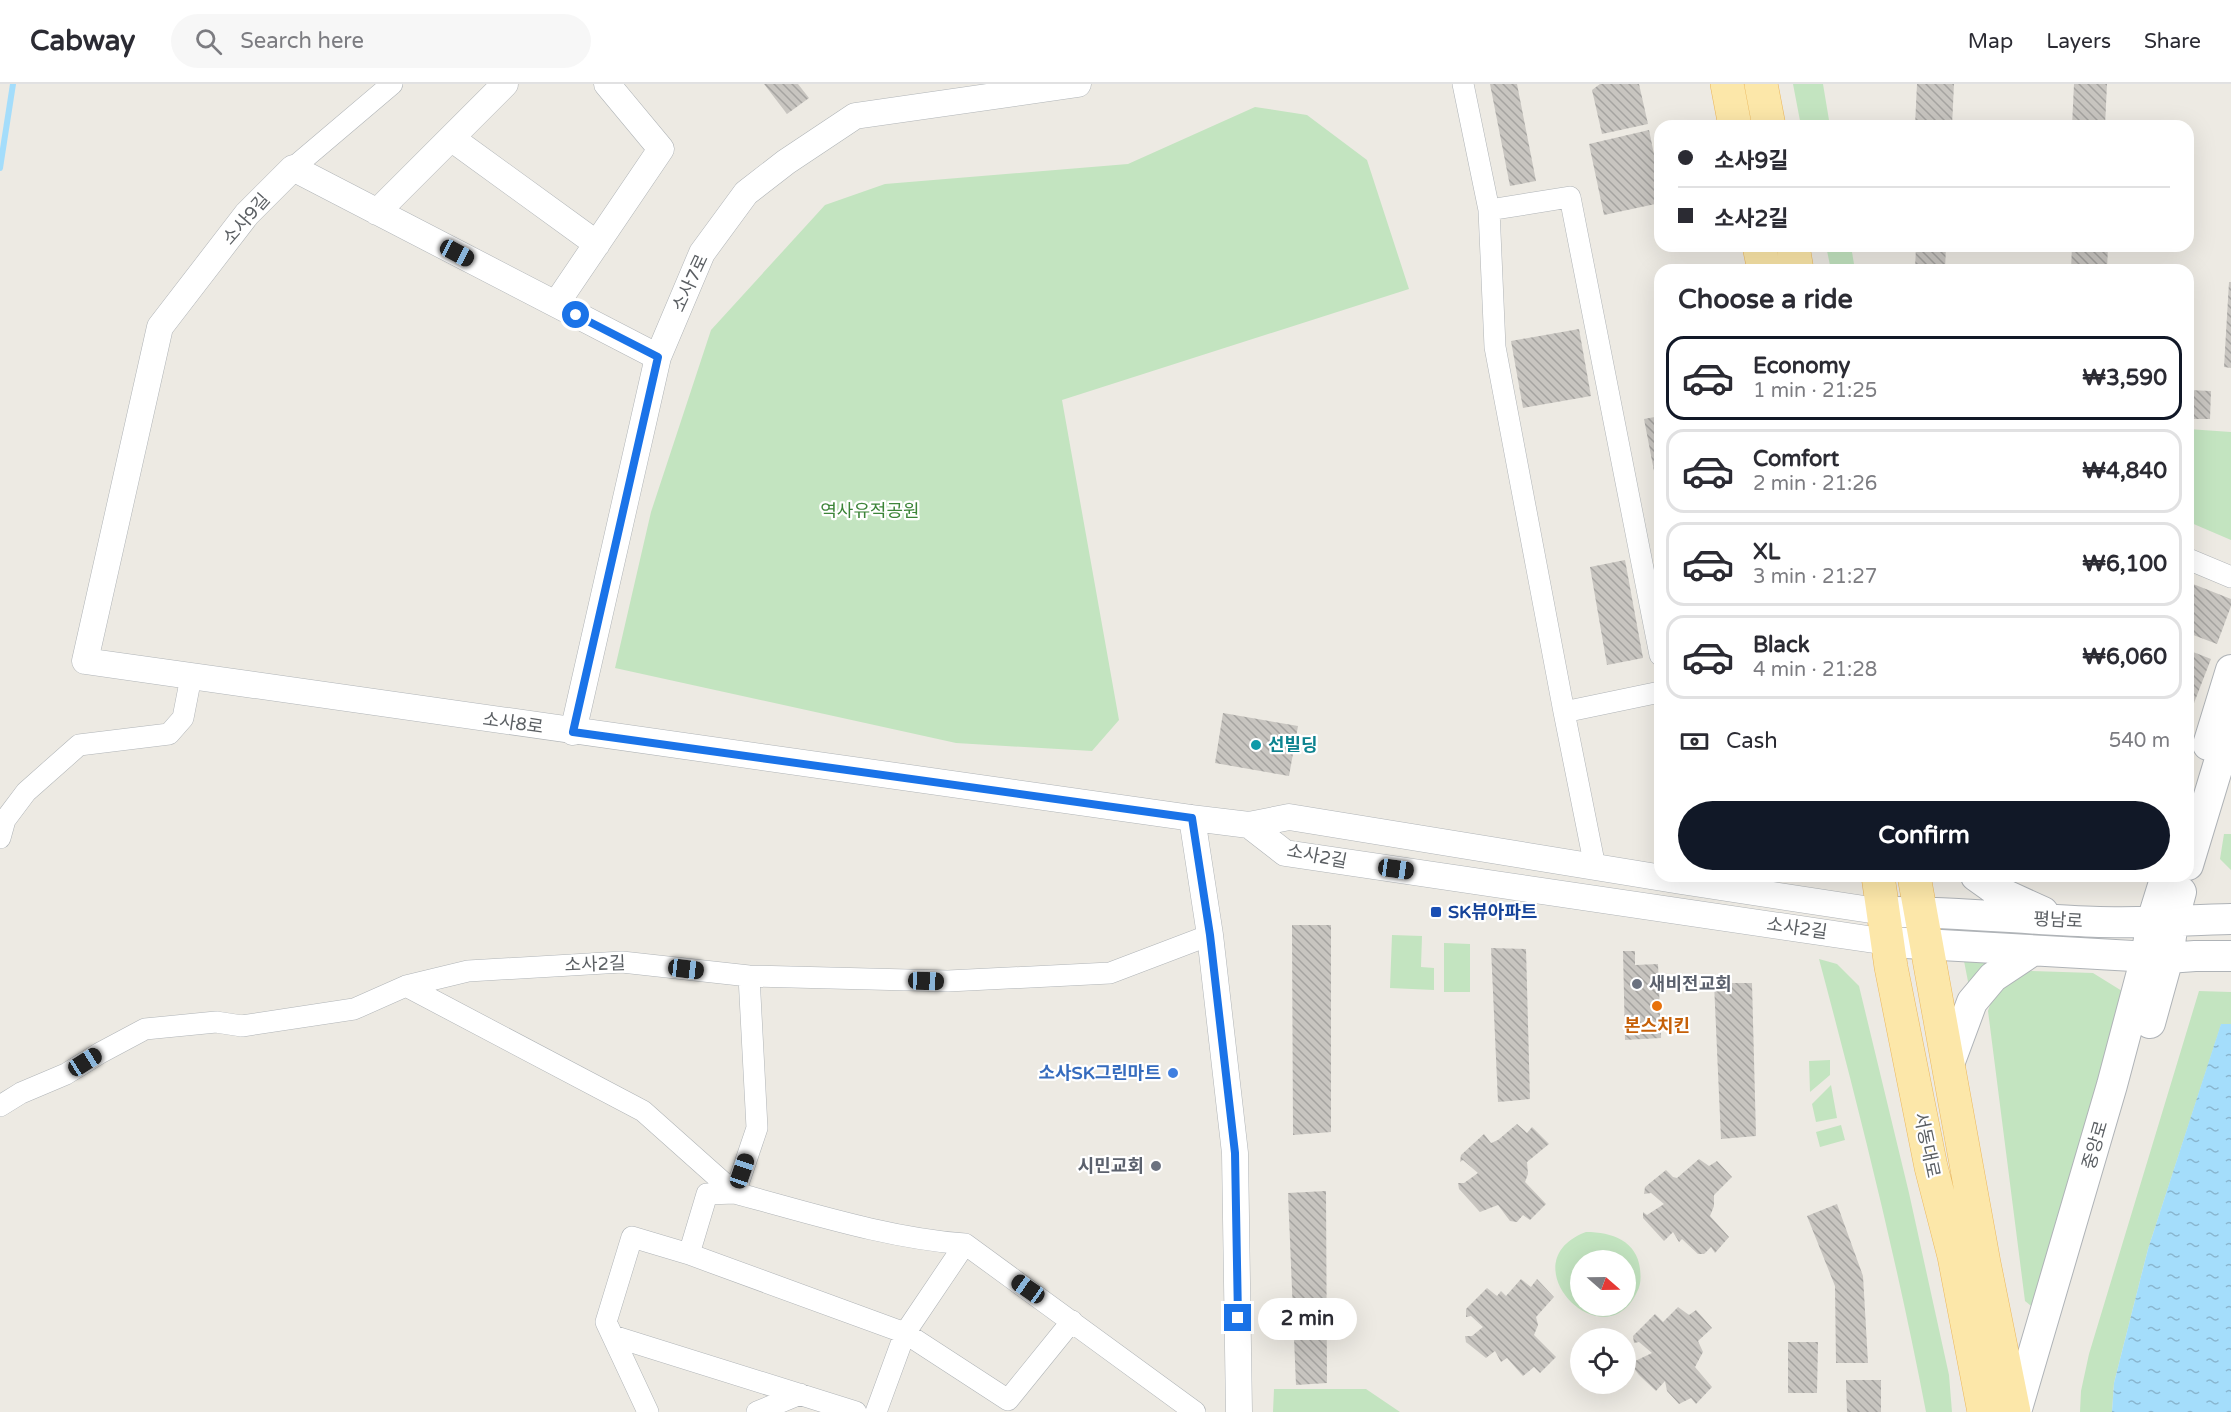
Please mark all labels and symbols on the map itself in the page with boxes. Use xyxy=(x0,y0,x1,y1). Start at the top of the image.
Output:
street label: 소사9길 xyxy=(218,189,274,249)
car xyxy=(437,237,477,269)
street label: 소사7로 xyxy=(667,251,713,315)
route start xyxy=(562,301,589,328)
park label: 역사유적공원 xyxy=(820,500,920,522)
street label: 소사8로 xyxy=(481,708,545,738)
place label: 선빌딩 xyxy=(1268,734,1318,756)
marker: 선빌딩 xyxy=(1249,738,1263,752)
street label: 소사2길 xyxy=(1285,839,1349,873)
car xyxy=(1377,858,1415,880)
place label: SK뷰아파트 xyxy=(1448,901,1537,923)
marker: SK뷰아파트 xyxy=(1429,905,1443,919)
street label: 평남로 xyxy=(2033,908,2083,932)
street label: 소사2길 xyxy=(1765,913,1829,943)
street label: 소사2길 xyxy=(564,952,626,976)
car xyxy=(667,958,705,980)
car xyxy=(908,971,944,991)
place label: 새비전교회 xyxy=(1649,973,1732,995)
marker: 새비전교회 xyxy=(1630,977,1644,991)
marker: 본스치킨 xyxy=(1650,999,1664,1013)
place label: 본스치킨 xyxy=(1624,1015,1690,1037)
car xyxy=(65,1045,105,1079)
place label: 소사SK그린마트 xyxy=(1038,1062,1161,1084)
marker: 소사SK그린마트 xyxy=(1166,1066,1180,1080)
street label: 서동대로 xyxy=(1909,1110,1945,1180)
street label: 중앙로 xyxy=(2078,1118,2112,1172)
car xyxy=(728,1151,756,1191)
place label: 시민교회 xyxy=(1078,1155,1144,1177)
marker: 시민교회 xyxy=(1149,1159,1163,1173)
north arrow xyxy=(1570,1250,1636,1316)
car xyxy=(1008,1271,1048,1307)
callout: 2 min xyxy=(1259,1297,1358,1339)
route end xyxy=(1224,1304,1251,1331)

